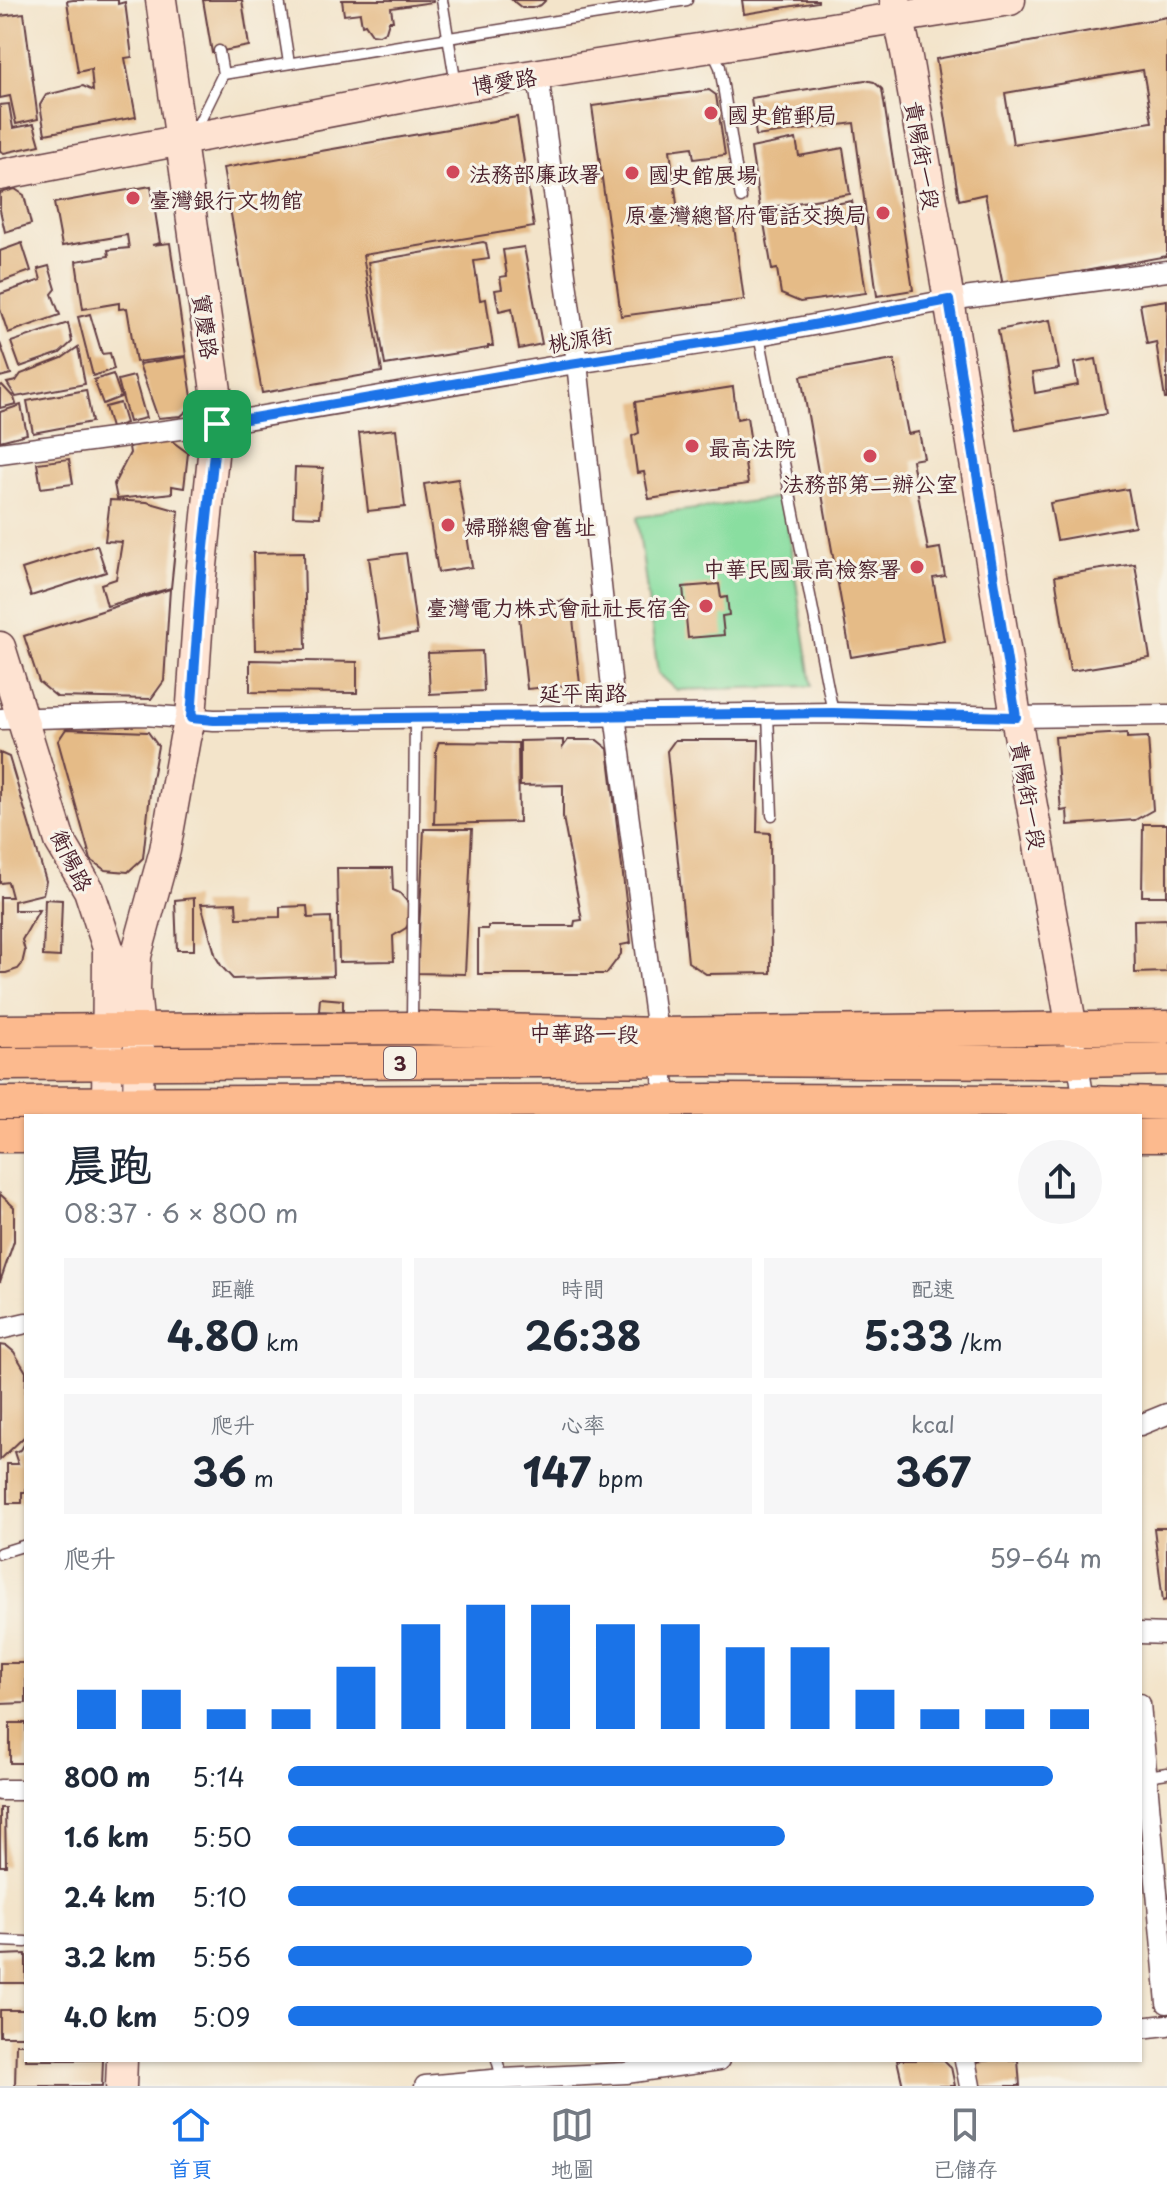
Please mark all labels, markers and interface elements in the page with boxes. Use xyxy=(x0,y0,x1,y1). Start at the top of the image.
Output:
street label: 博愛路 xyxy=(469,59,539,101)
place label: 國史館郵局 xyxy=(727,97,837,130)
street label: 貴陽街一段 xyxy=(898,98,950,212)
marker: 國史館郵局 xyxy=(702,104,720,122)
place label: 法務部廉政署 xyxy=(469,156,601,189)
place label: 國史館展場 xyxy=(648,157,758,190)
marker: 法務部廉政署 xyxy=(444,163,462,181)
marker: 國史館展場 xyxy=(623,164,641,182)
place label: 臺灣銀行文物館 xyxy=(149,182,303,215)
marker: 臺灣銀行文物館 xyxy=(124,189,142,207)
place label: 原臺灣總督府電話交換局 xyxy=(625,197,867,230)
marker: 原臺灣總督府電話交換局 xyxy=(874,204,892,222)
street label: 寶慶路 xyxy=(186,291,228,361)
street label: 桃源街 xyxy=(545,317,615,359)
pin xyxy=(183,390,251,458)
icon: arrive xyxy=(195,402,239,446)
place label: 最高法院 xyxy=(708,430,796,463)
marker: 最高法院 xyxy=(683,437,701,455)
marker: 法務部第二辦公室 xyxy=(861,447,879,465)
place label: 法務部第二辦公室 xyxy=(782,466,958,499)
place label: 婦聯總會舊址 xyxy=(464,509,596,542)
marker: 婦聯總會舊址 xyxy=(439,516,457,534)
place label: 中華民國最高檢察署 xyxy=(703,551,901,584)
marker: 中華民國最高檢察署 xyxy=(908,558,926,576)
place label: 臺灣電力株式會社社長宿舍 xyxy=(426,590,690,623)
marker: 臺灣電力株式會社社長宿舍 xyxy=(697,597,715,615)
street label: 延平南路 xyxy=(539,675,627,708)
street label: 貴陽街一段 xyxy=(1004,738,1056,852)
street label: 衡陽路 xyxy=(44,823,102,897)
street label: 中華路一段 xyxy=(529,1015,639,1049)
road number: 3 xyxy=(384,1047,416,1079)
text: 晨跑 xyxy=(64,1130,152,1196)
button: share xyxy=(1018,1140,1102,1224)
text: 08:37 · 6 × 800 m xyxy=(64,1193,298,1232)
text: 距離 xyxy=(211,1271,255,1304)
text: 時間 xyxy=(561,1271,605,1304)
text: 配速 xyxy=(911,1271,955,1304)
text: 4.80 xyxy=(167,1304,259,1365)
text: 26:38 xyxy=(525,1304,641,1365)
text: 5:33 xyxy=(864,1304,953,1365)
text: km xyxy=(259,1325,299,1358)
text: /km xyxy=(953,1325,1002,1358)
text: 爬升 xyxy=(211,1407,255,1440)
text: 心率 xyxy=(561,1407,605,1440)
text: kcal xyxy=(911,1407,955,1440)
text: 36 xyxy=(192,1440,247,1501)
text: 147 xyxy=(522,1440,591,1501)
text: 367 xyxy=(895,1440,971,1501)
text: m xyxy=(247,1461,274,1494)
text: bpm xyxy=(591,1461,644,1494)
text: 爬升 xyxy=(64,1538,116,1577)
text: 59–64 m xyxy=(989,1538,1102,1577)
text: 800 m xyxy=(64,1757,151,1796)
text: 5:14 xyxy=(192,1757,245,1796)
text: 1.6 km xyxy=(64,1817,149,1856)
text: 5:50 xyxy=(192,1817,252,1856)
text: 2.4 km xyxy=(64,1877,156,1916)
text: 5:10 xyxy=(192,1877,247,1916)
text: 3.2 km xyxy=(64,1937,156,1976)
text: 5:56 xyxy=(192,1937,251,1976)
text: 4.0 km xyxy=(64,1997,157,2036)
text: 5:09 xyxy=(192,1997,250,2036)
tab: 首頁 xyxy=(169,2103,213,2184)
tab: 地圖 xyxy=(550,2103,594,2184)
tab: 已儲存 xyxy=(932,2103,998,2184)

